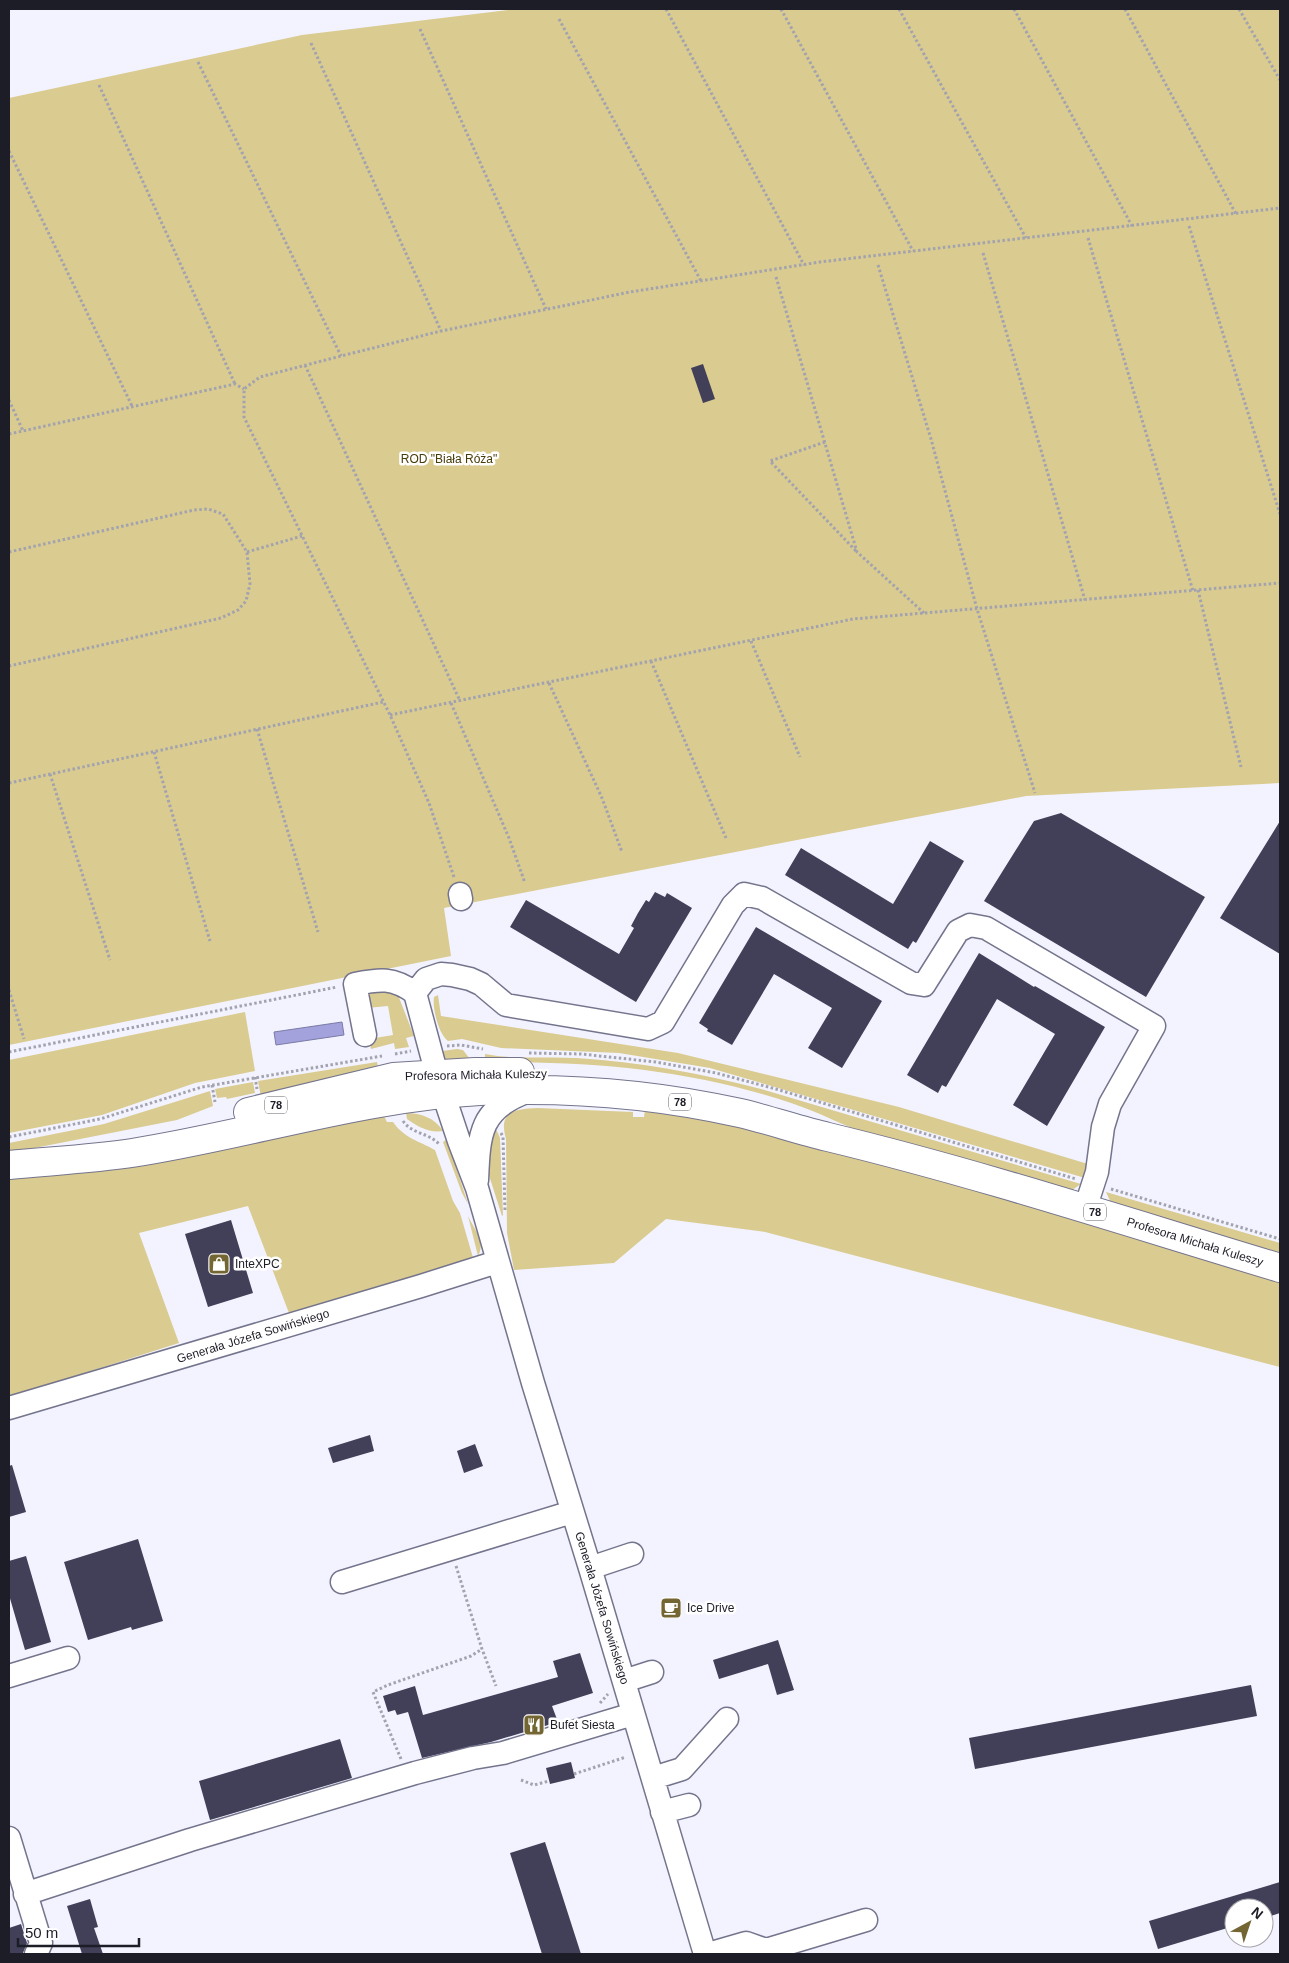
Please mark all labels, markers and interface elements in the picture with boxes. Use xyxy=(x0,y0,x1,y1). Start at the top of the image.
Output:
park label: ROD "Biała Róża" xyxy=(401,452,497,466)
street label: Profesora Michała Kuleszy xyxy=(405,1067,547,1083)
road number: 78 xyxy=(669,1094,691,1110)
road number: 78 xyxy=(265,1096,287,1114)
road number: 78 xyxy=(1084,1204,1106,1220)
street label: Profesora Michała Kuleszy xyxy=(1125,1215,1265,1269)
shop icon: InteXPC xyxy=(207,1252,231,1276)
place label: InteXPC xyxy=(235,1257,280,1271)
street label: Generała Józefa Sowińskiego xyxy=(175,1306,331,1366)
street label: Generała Józefa Sowińskiego xyxy=(572,1530,632,1686)
cafe icon: Ice Drive xyxy=(659,1596,683,1620)
place label: Ice Drive xyxy=(687,1601,735,1615)
restaurant icon: Bufet Siesta xyxy=(522,1713,546,1737)
place label: Bufet Siesta xyxy=(550,1718,615,1732)
north arrow xyxy=(1224,1898,1274,1948)
text: N xyxy=(1248,1904,1266,1922)
scale bar xyxy=(18,1916,139,1948)
text: 50 m xyxy=(25,1924,58,1941)

